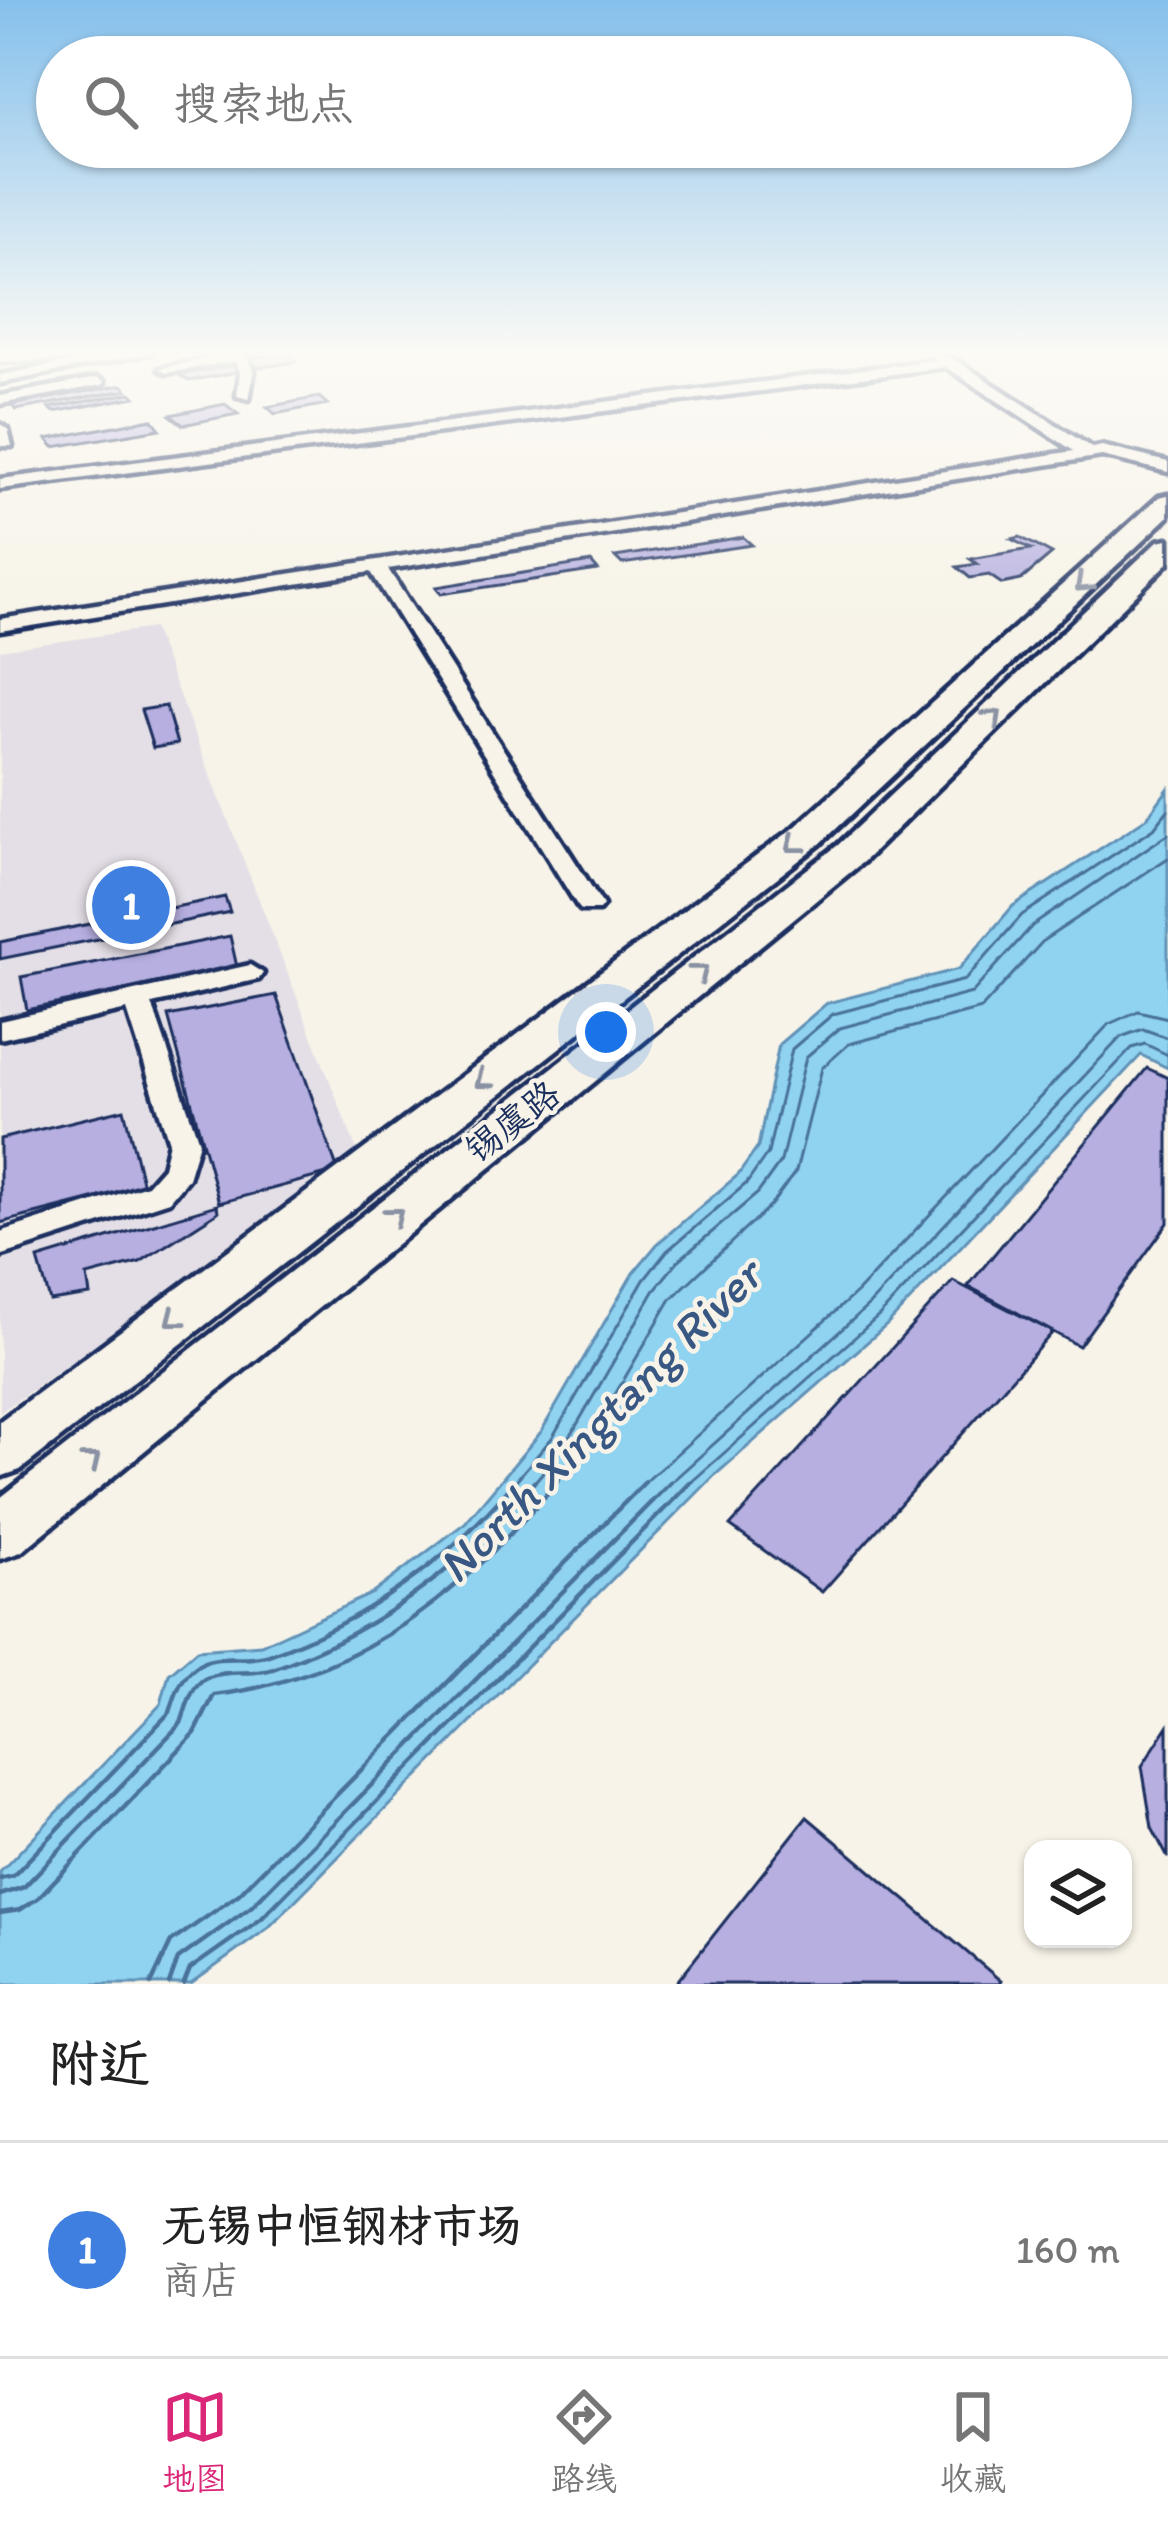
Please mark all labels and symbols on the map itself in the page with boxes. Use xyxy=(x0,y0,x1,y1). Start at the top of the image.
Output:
one-way arrow xyxy=(1075,569,1097,591)
one-way arrow xyxy=(981,709,1002,731)
one-way arrow xyxy=(785,831,807,852)
pin: 1 xyxy=(92,860,170,950)
one-way arrow xyxy=(687,965,709,986)
your location xyxy=(576,1002,636,1062)
one-way arrow xyxy=(475,1067,497,1088)
street label: 锡虞路 xyxy=(457,1071,568,1172)
one-way arrow xyxy=(381,1208,403,1229)
water label: North Xingtang River xyxy=(425,1243,776,1594)
one-way arrow xyxy=(166,1305,188,1326)
one-way arrow xyxy=(78,1453,100,1474)

